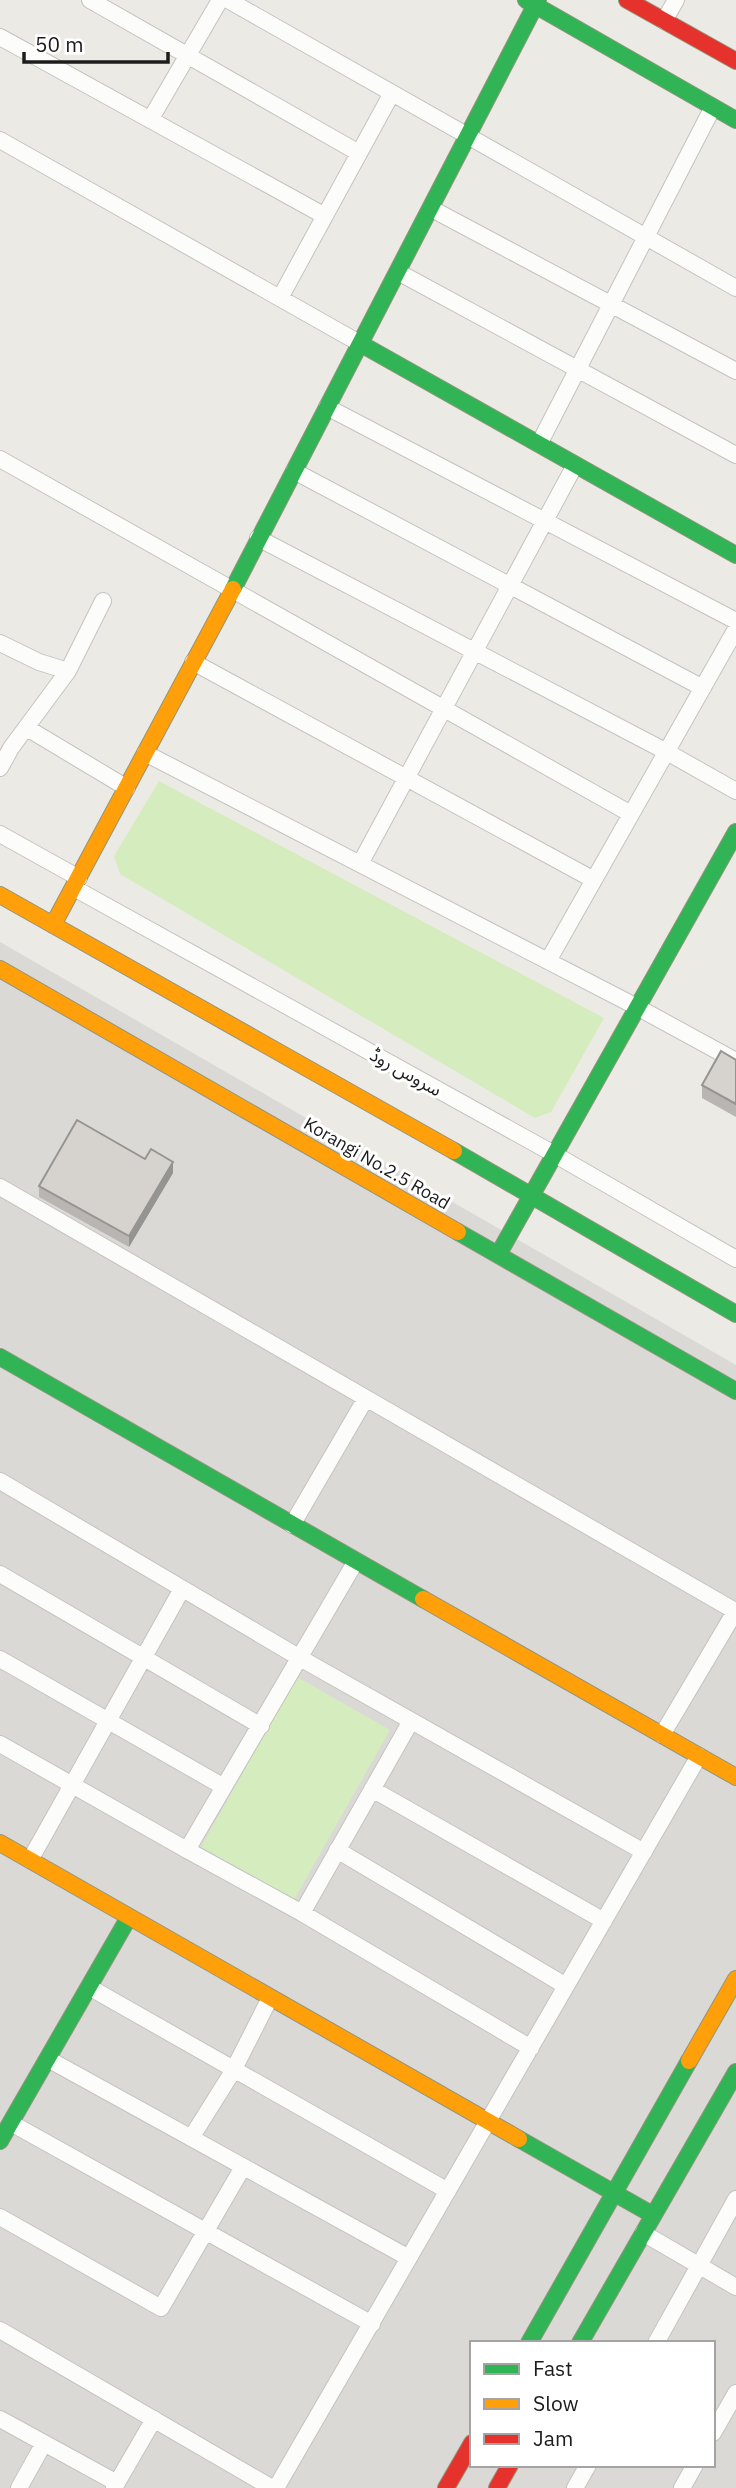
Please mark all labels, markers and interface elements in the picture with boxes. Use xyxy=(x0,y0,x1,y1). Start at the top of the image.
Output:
scale bar xyxy=(24,21,168,65)
text: 50 m xyxy=(35,30,84,58)
street label: سروس روڈ xyxy=(366,1043,446,1101)
street label: Korangi No.2.5 Road xyxy=(300,1112,454,1214)
legend xyxy=(470,2341,715,2467)
text: Fast xyxy=(533,2354,573,2382)
text: Slow xyxy=(533,2389,579,2417)
text: Jam xyxy=(533,2424,573,2452)

